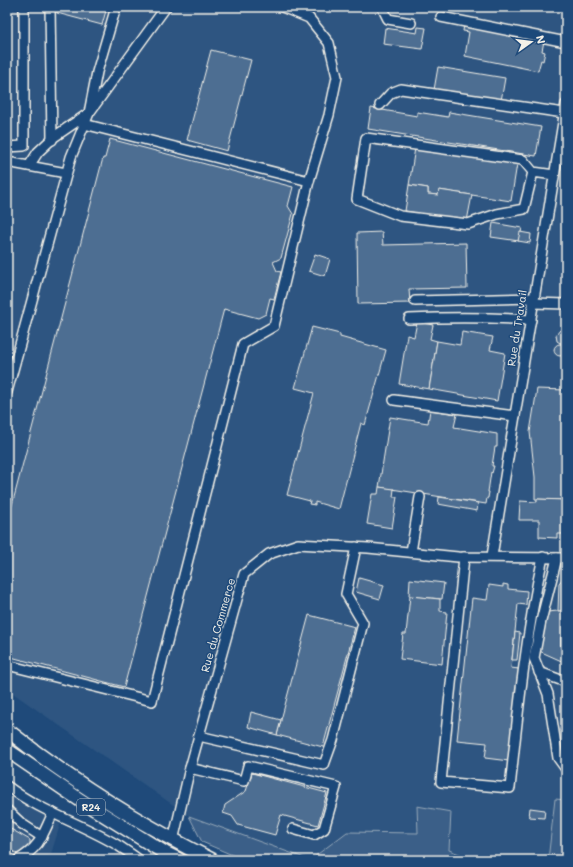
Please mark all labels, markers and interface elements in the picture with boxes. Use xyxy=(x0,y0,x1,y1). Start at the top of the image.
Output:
north arrow xyxy=(511,22,551,62)
text: N xyxy=(533,34,549,45)
street label: Rue du Travail xyxy=(503,289,530,367)
street label: Rue du Commerce xyxy=(197,576,238,674)
road number: R24 xyxy=(77,799,105,815)

